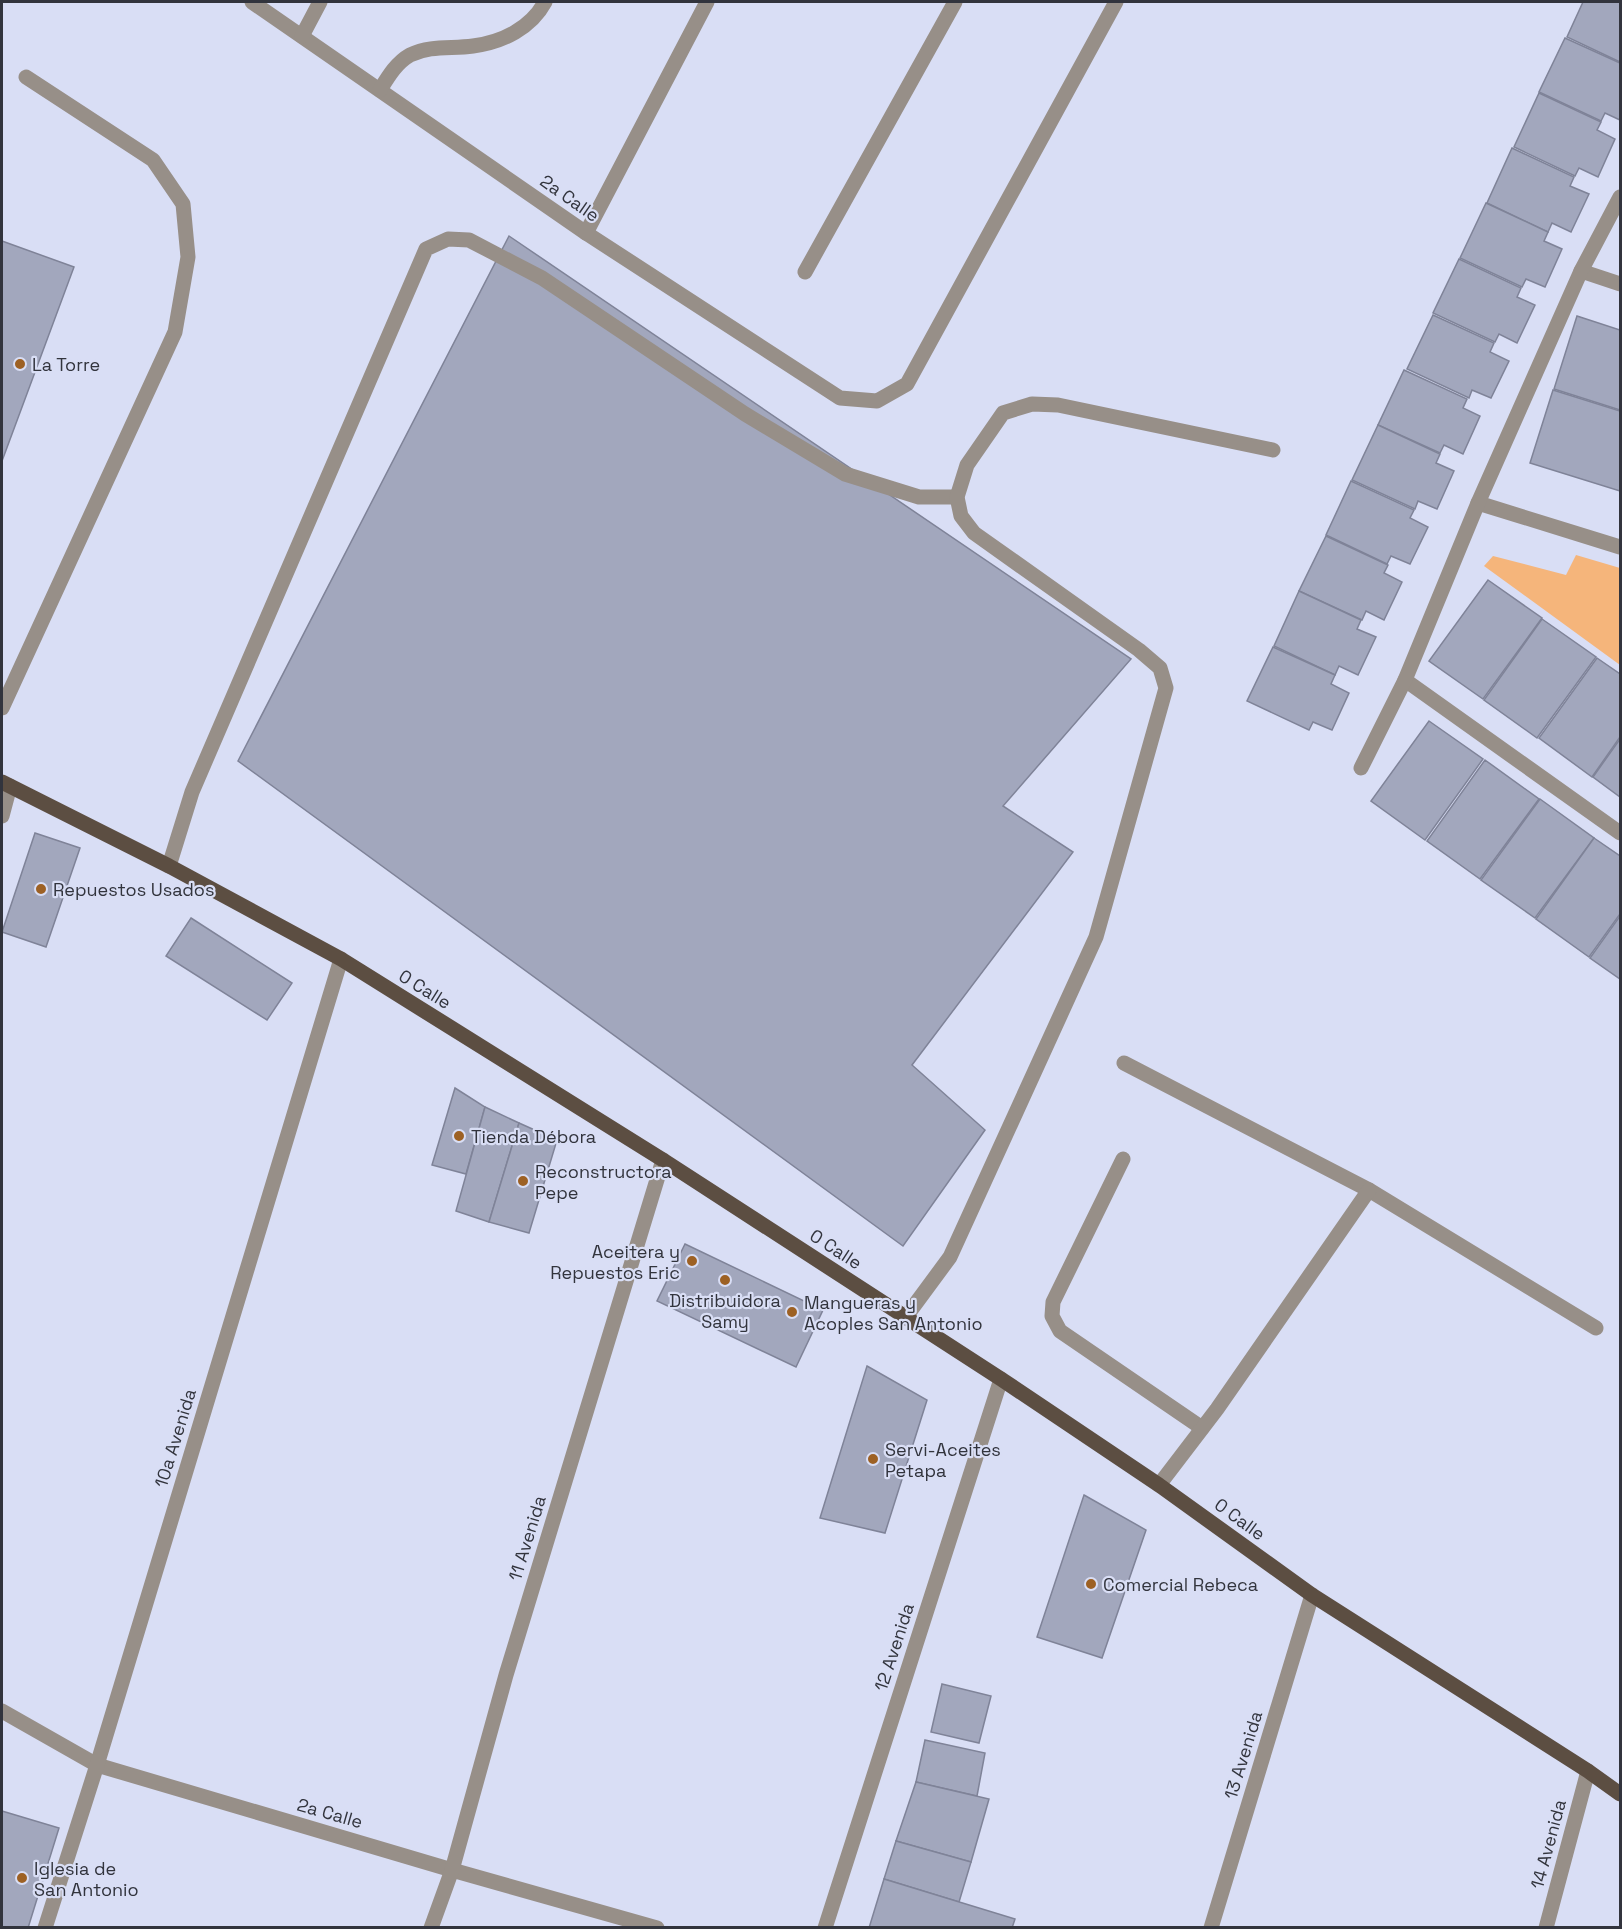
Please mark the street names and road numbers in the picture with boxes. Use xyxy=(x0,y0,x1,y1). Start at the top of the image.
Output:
street label: 2a Calle xyxy=(536,169,604,227)
street label: 0 Calle xyxy=(395,964,455,1014)
street label: 0 Calle xyxy=(806,1224,866,1274)
street label: 10a Avenida xyxy=(149,1386,201,1490)
street label: 11 Avenida xyxy=(503,1493,551,1583)
street label: 0 Calle xyxy=(1210,1493,1270,1545)
street label: 12 Avenida xyxy=(869,1600,919,1694)
street label: 13 Avenida xyxy=(1219,1708,1267,1802)
street label: 2a Calle xyxy=(295,1793,365,1833)
street label: 14 Avenida xyxy=(1525,1797,1571,1891)

